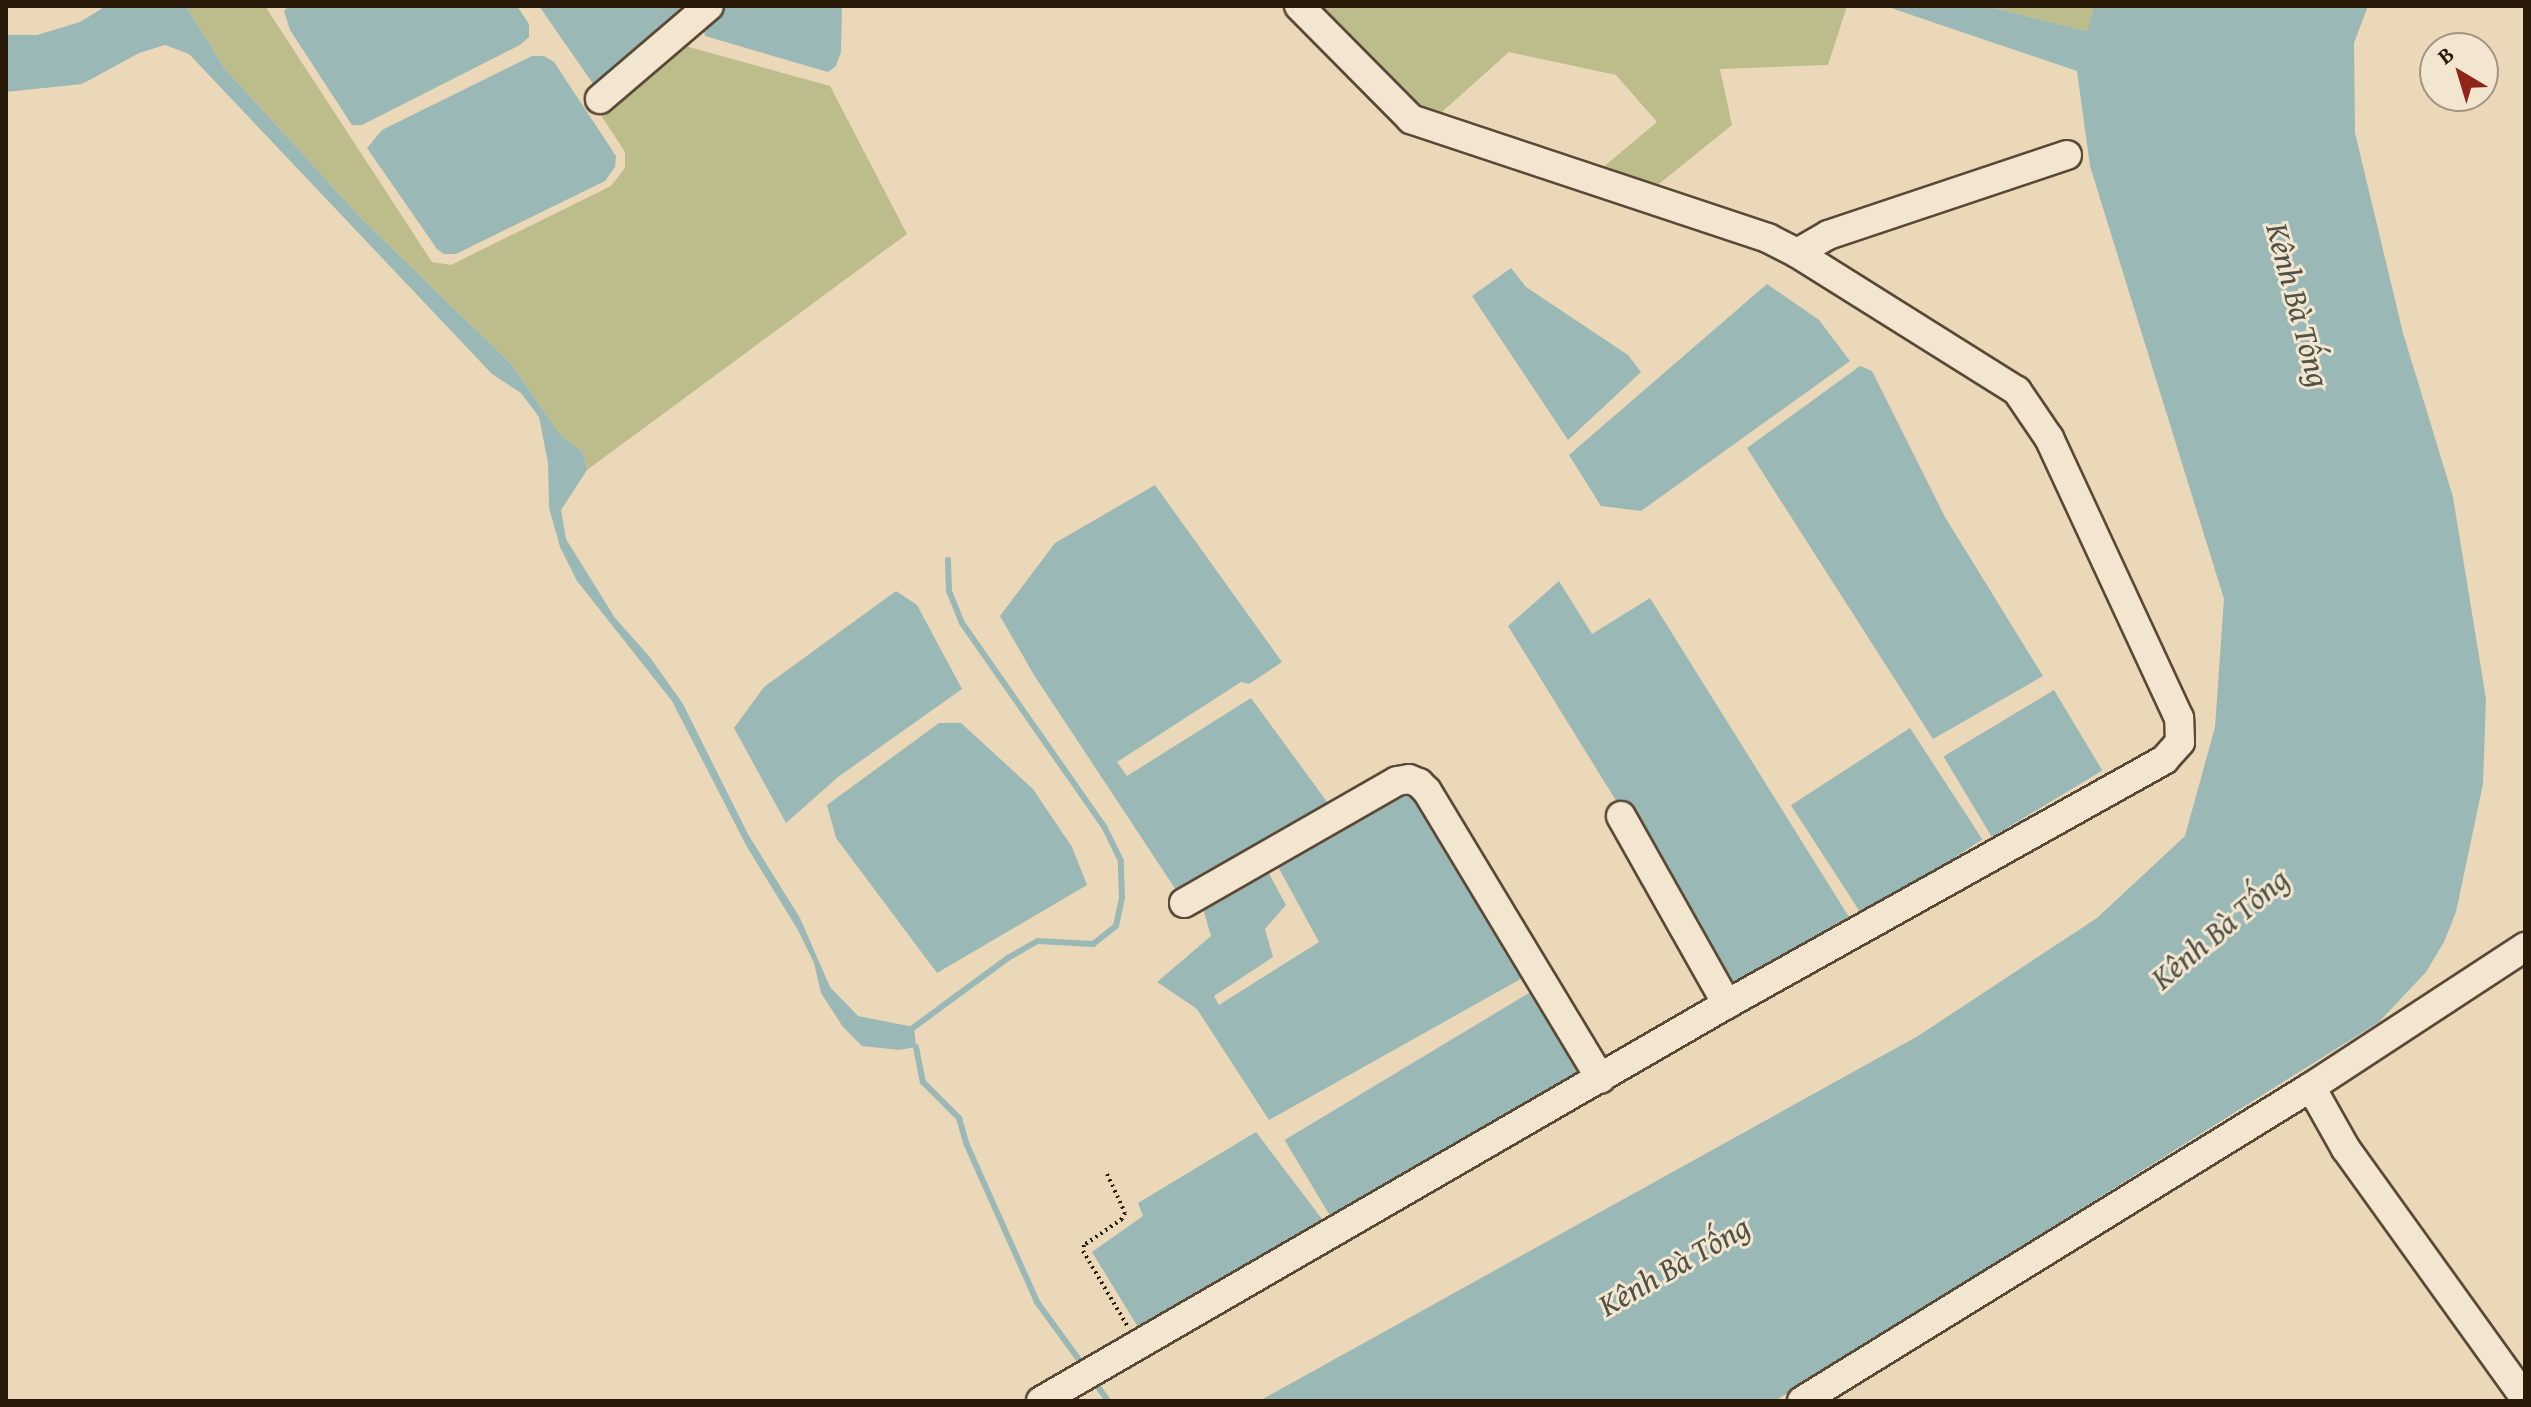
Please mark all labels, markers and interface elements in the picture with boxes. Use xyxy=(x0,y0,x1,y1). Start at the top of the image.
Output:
north arrow xyxy=(2419,32,2499,112)
text: B xyxy=(2430,38,2461,71)
water label: Kênh Bà Tống xyxy=(2258,219,2338,391)
water label: Kênh Bà Tống xyxy=(2143,860,2297,998)
water label: Kênh Bà Tống xyxy=(1592,1207,1756,1325)

